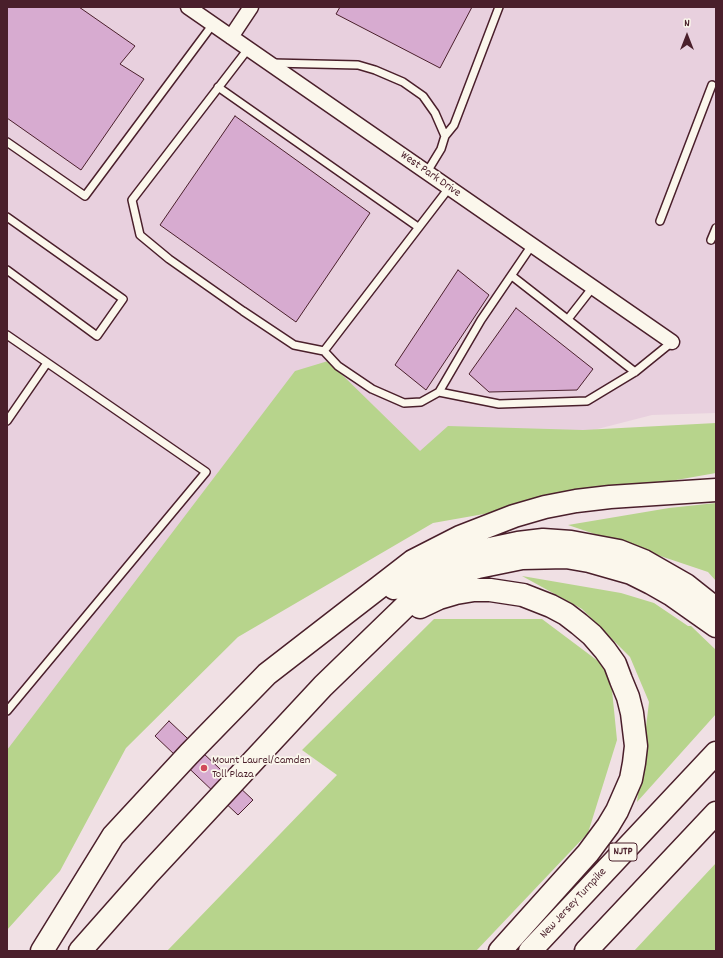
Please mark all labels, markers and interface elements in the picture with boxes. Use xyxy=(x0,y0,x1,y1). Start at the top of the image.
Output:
north arrow xyxy=(667,16,707,56)
text: N xyxy=(684,16,690,32)
street label: West Park Drive xyxy=(397,149,463,201)
place label: Mount Laurel/Camden Toll Plaza xyxy=(212,754,310,782)
marker: Mount Laurel/Camden Toll Plaza xyxy=(199,763,209,773)
road number: NJTP xyxy=(609,843,637,861)
street label: New Jersey Turnpike xyxy=(537,866,611,942)

